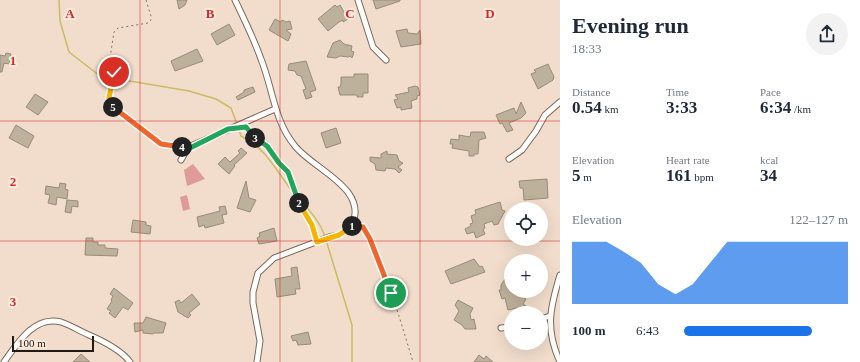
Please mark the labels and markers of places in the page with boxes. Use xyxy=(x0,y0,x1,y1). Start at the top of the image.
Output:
pin xyxy=(97,55,131,89)
pin: 5 xyxy=(103,97,123,117)
pin: 3 xyxy=(245,128,265,148)
pin: 4 xyxy=(172,137,192,157)
pin: 2 xyxy=(289,193,309,213)
pin: 1 xyxy=(342,216,362,236)
pin xyxy=(374,276,408,310)

